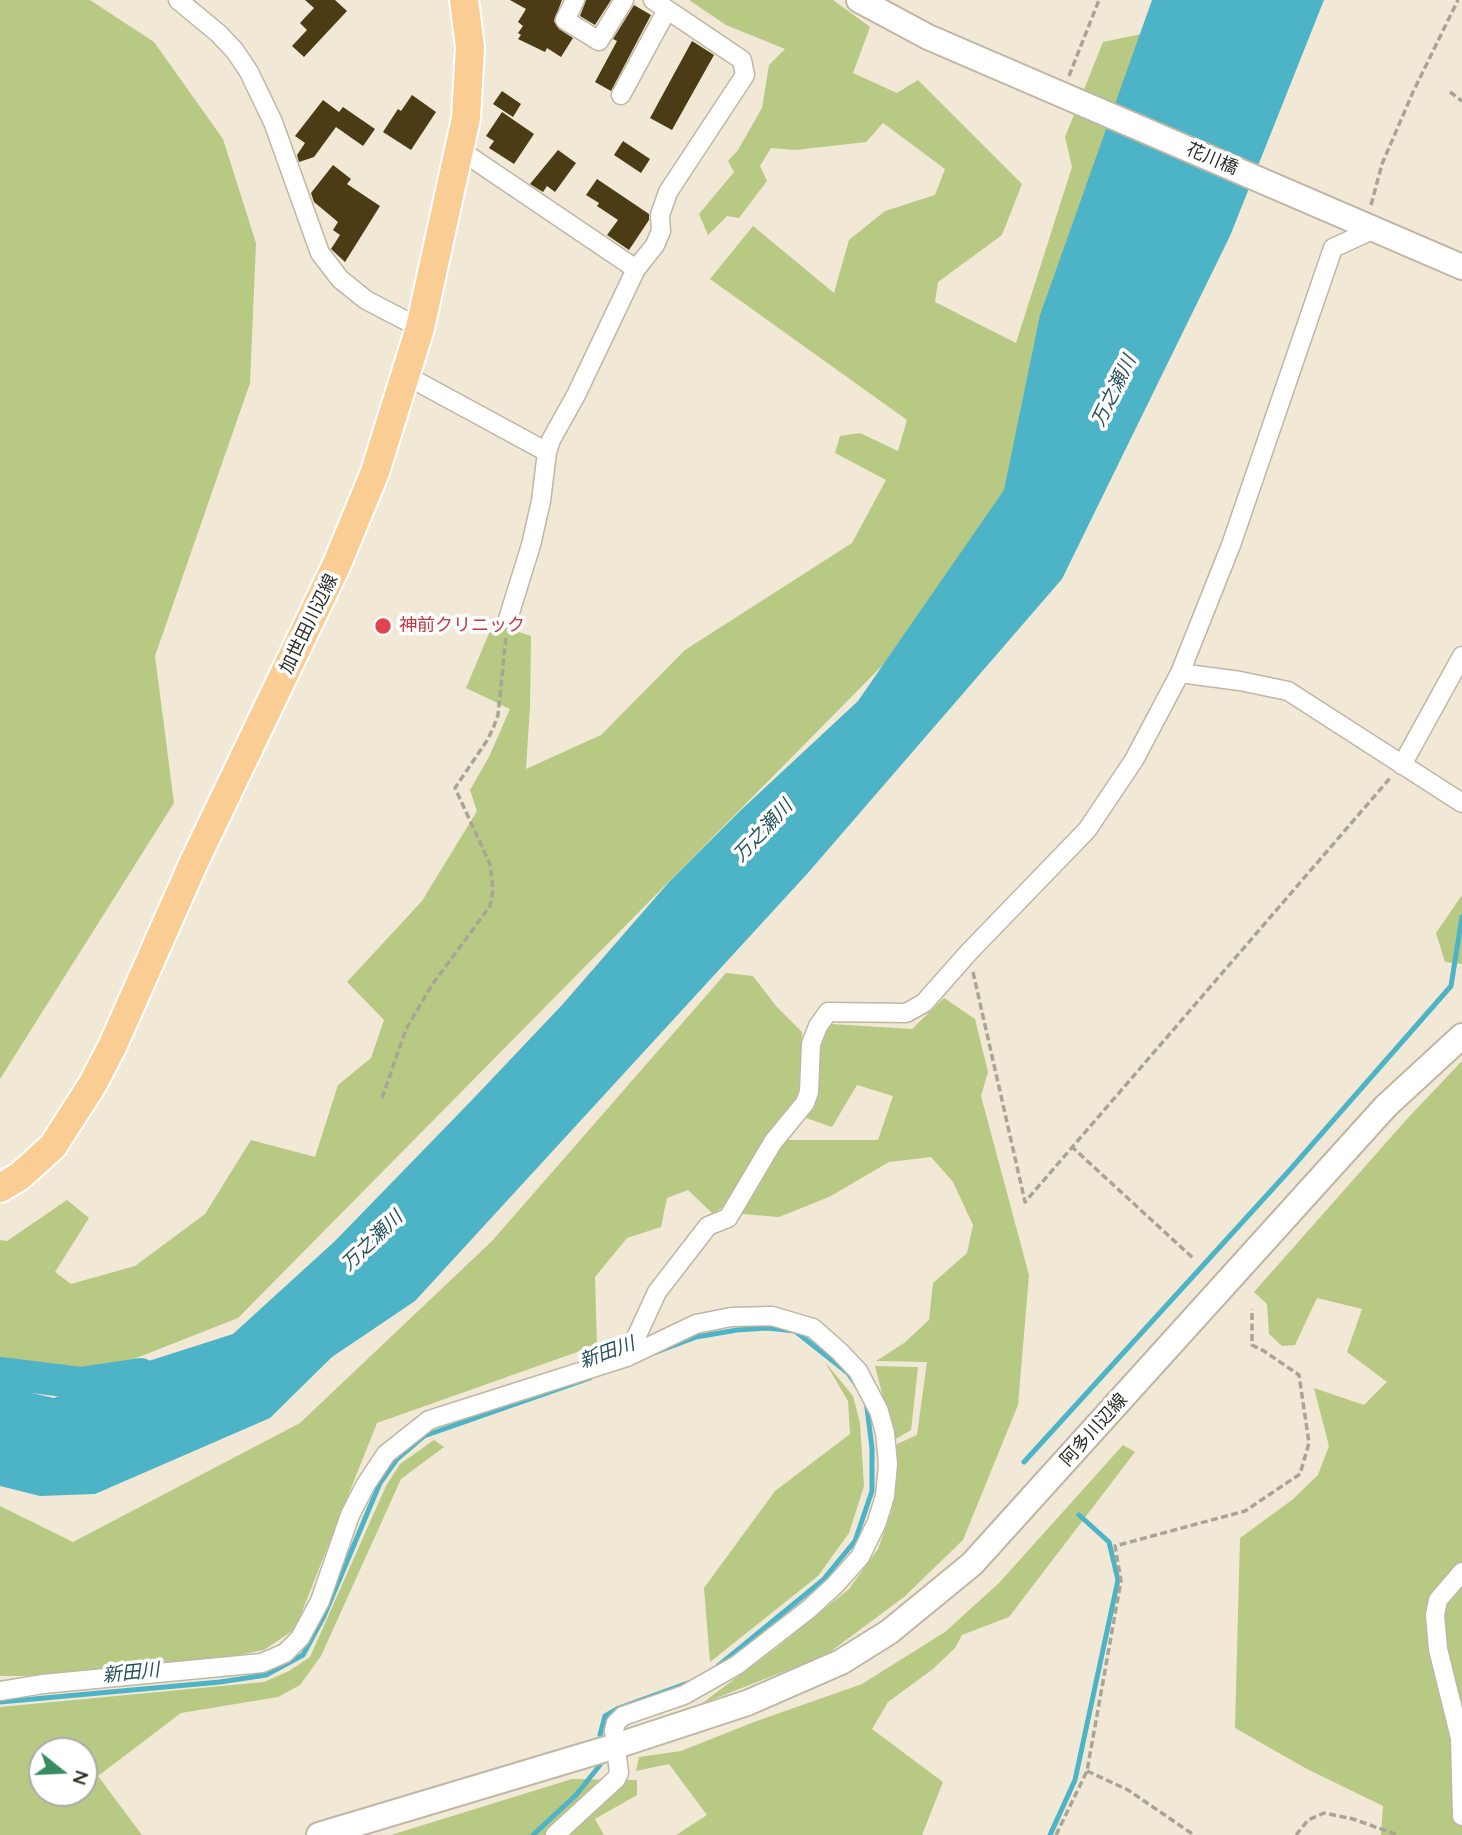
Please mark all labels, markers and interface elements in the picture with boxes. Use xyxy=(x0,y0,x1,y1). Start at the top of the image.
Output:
street label: 花川橋 xyxy=(1183,139,1241,179)
water label: 万之瀬川 xyxy=(1087,352,1141,430)
street label: 加世田川辺線 xyxy=(276,571,342,677)
place label: 神前クリニック xyxy=(399,615,525,637)
marker: 神前クリニック xyxy=(373,616,393,636)
water label: 万之瀬川 xyxy=(729,795,797,867)
water label: 万之瀬川 xyxy=(337,1206,407,1276)
water label: 新田川 xyxy=(576,1333,638,1373)
street label: 阿多川辺線 xyxy=(1056,1389,1132,1471)
water label: 新田川 xyxy=(101,1659,161,1687)
north arrow xyxy=(28,1737,98,1807)
text: N xyxy=(67,1768,95,1788)

